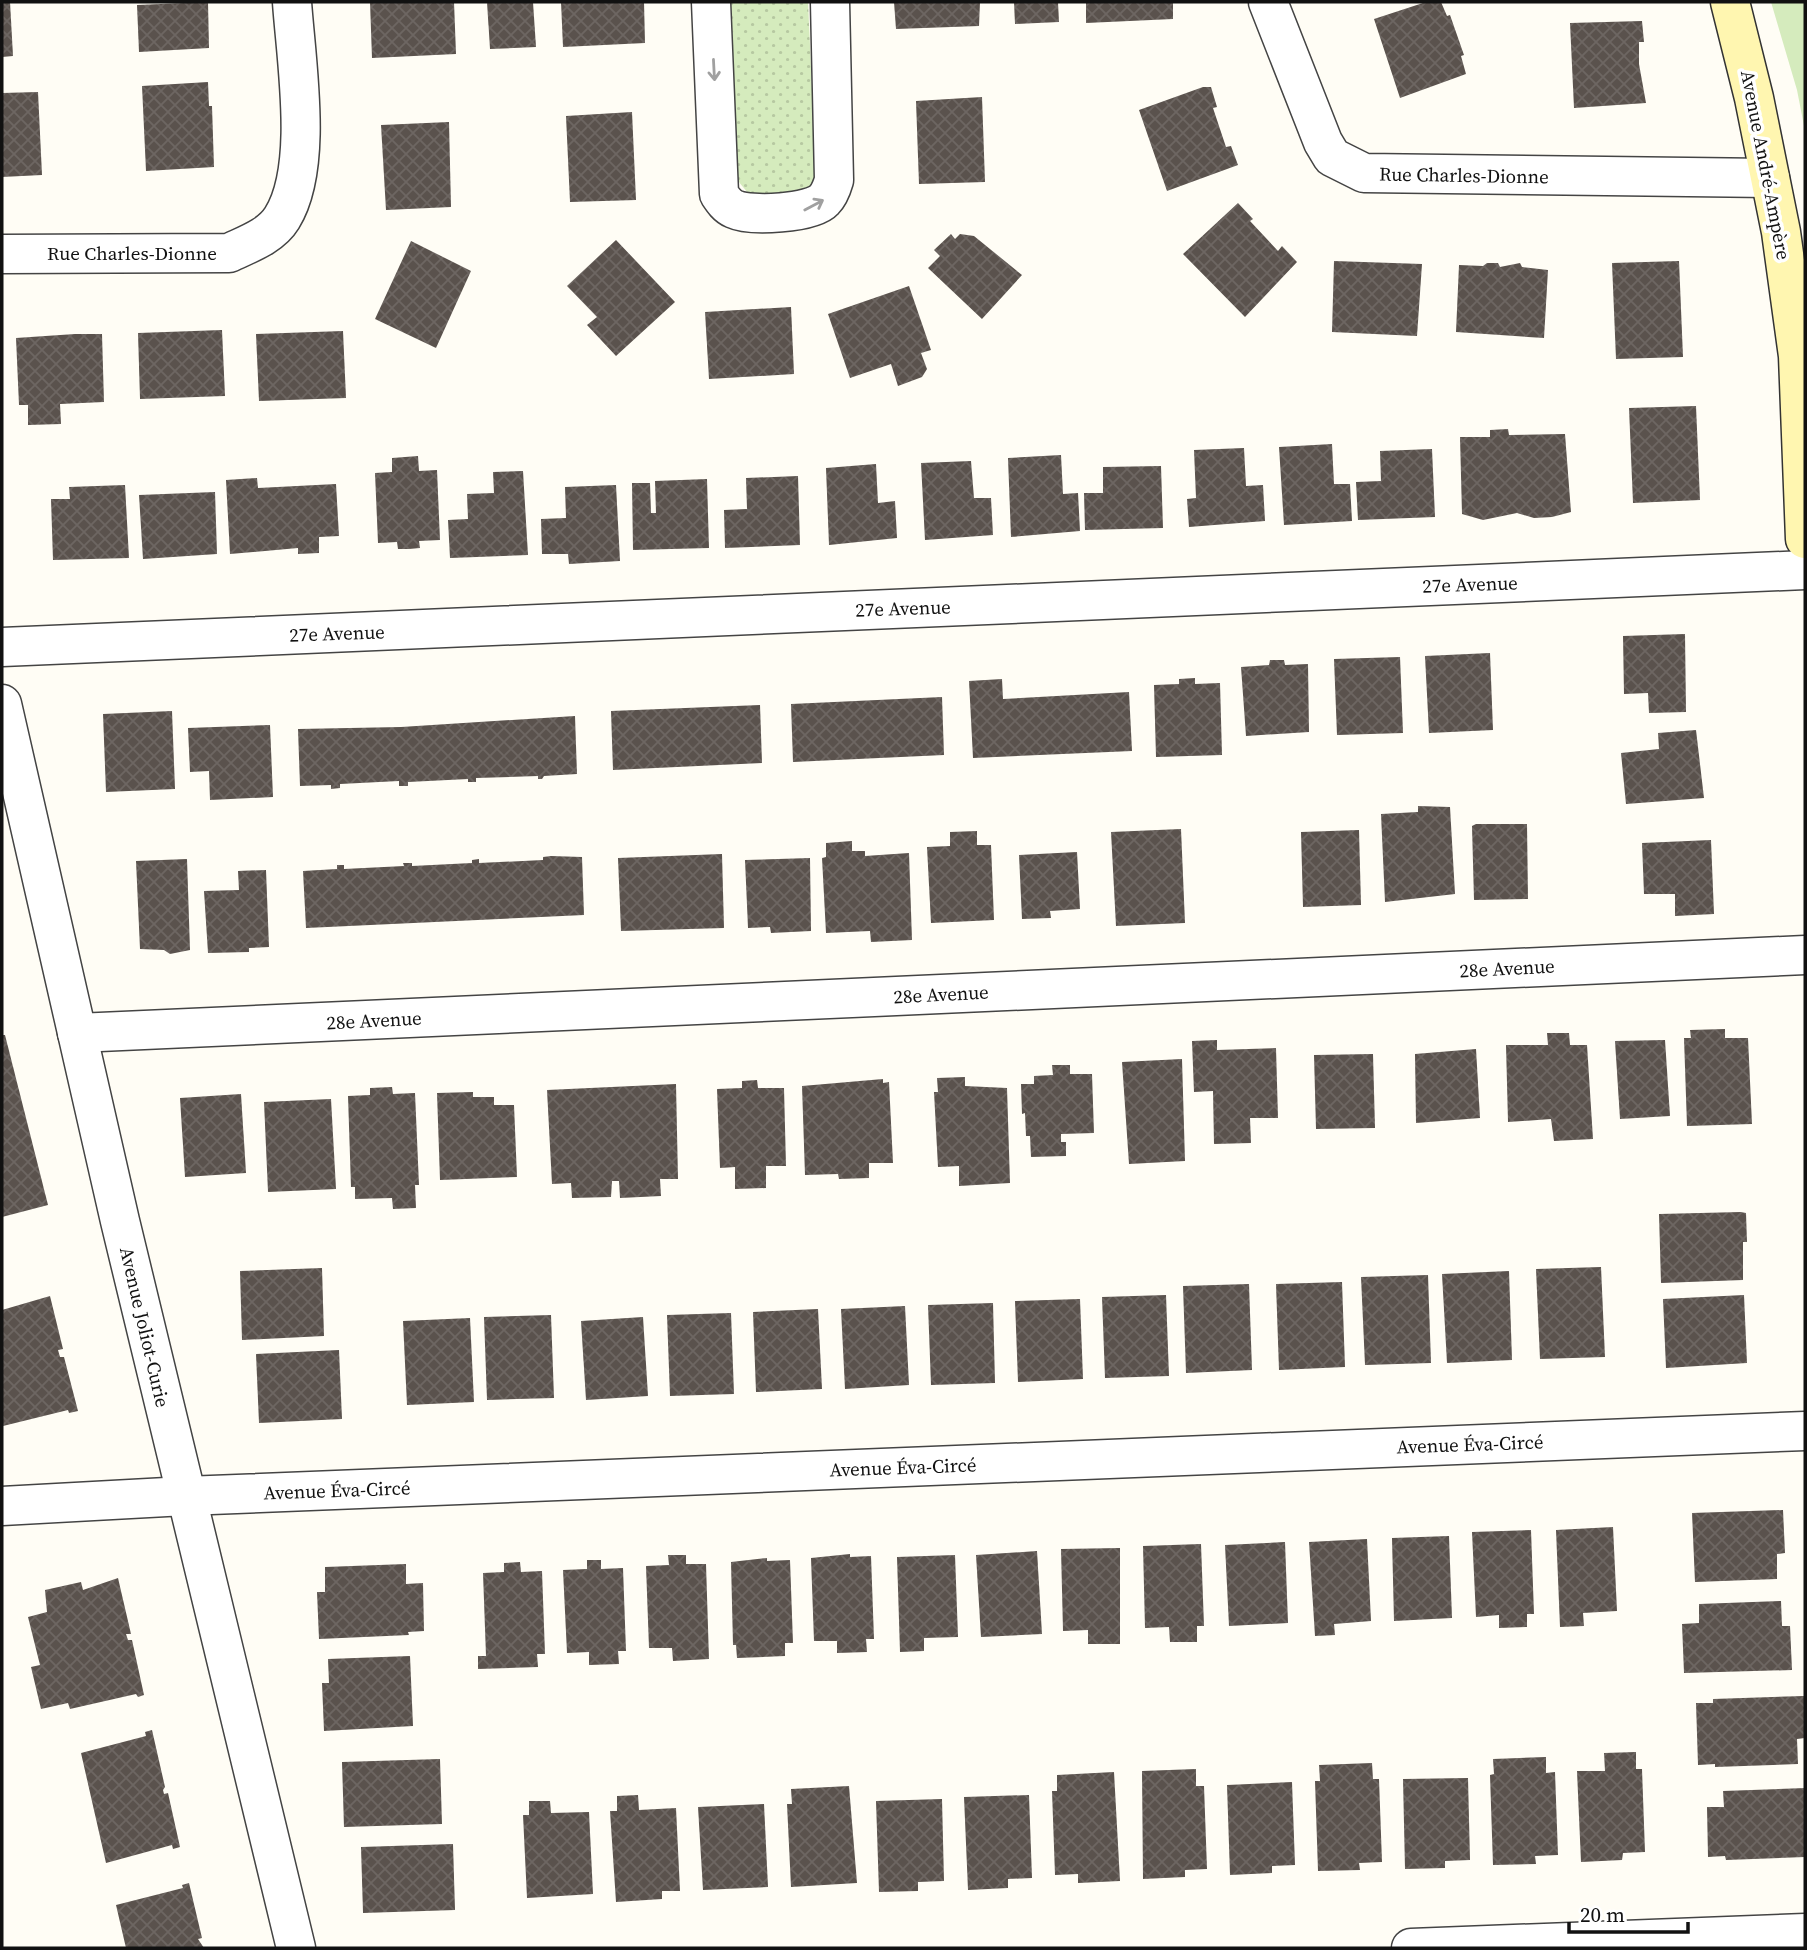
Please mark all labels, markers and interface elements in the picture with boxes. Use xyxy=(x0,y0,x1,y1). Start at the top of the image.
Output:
one-way arrow xyxy=(707,58,720,81)
street label: Avenue André-Ampère xyxy=(1735,68,1797,262)
street label: Rue Charles-Dionne xyxy=(1379,161,1549,189)
one-way arrow xyxy=(803,198,824,211)
street label: Rue Charles-Dionne xyxy=(47,240,217,266)
street label: 27e Avenue xyxy=(1422,569,1518,599)
street label: 27e Avenue xyxy=(855,593,951,623)
street label: 27e Avenue xyxy=(289,618,385,648)
street label: 28e Avenue xyxy=(1459,953,1555,983)
street label: 28e Avenue xyxy=(893,979,989,1009)
street label: 28e Avenue xyxy=(326,1005,422,1035)
street label: Avenue Joliot-Curie xyxy=(114,1244,176,1410)
street label: Avenue Éva-Circé xyxy=(1396,1428,1544,1460)
street label: Avenue Éva-Circé xyxy=(829,1451,977,1483)
street label: Avenue Éva-Circé xyxy=(263,1474,411,1506)
scale bar xyxy=(1569,1890,1688,1934)
text: 20 m xyxy=(1580,1900,1625,1929)

